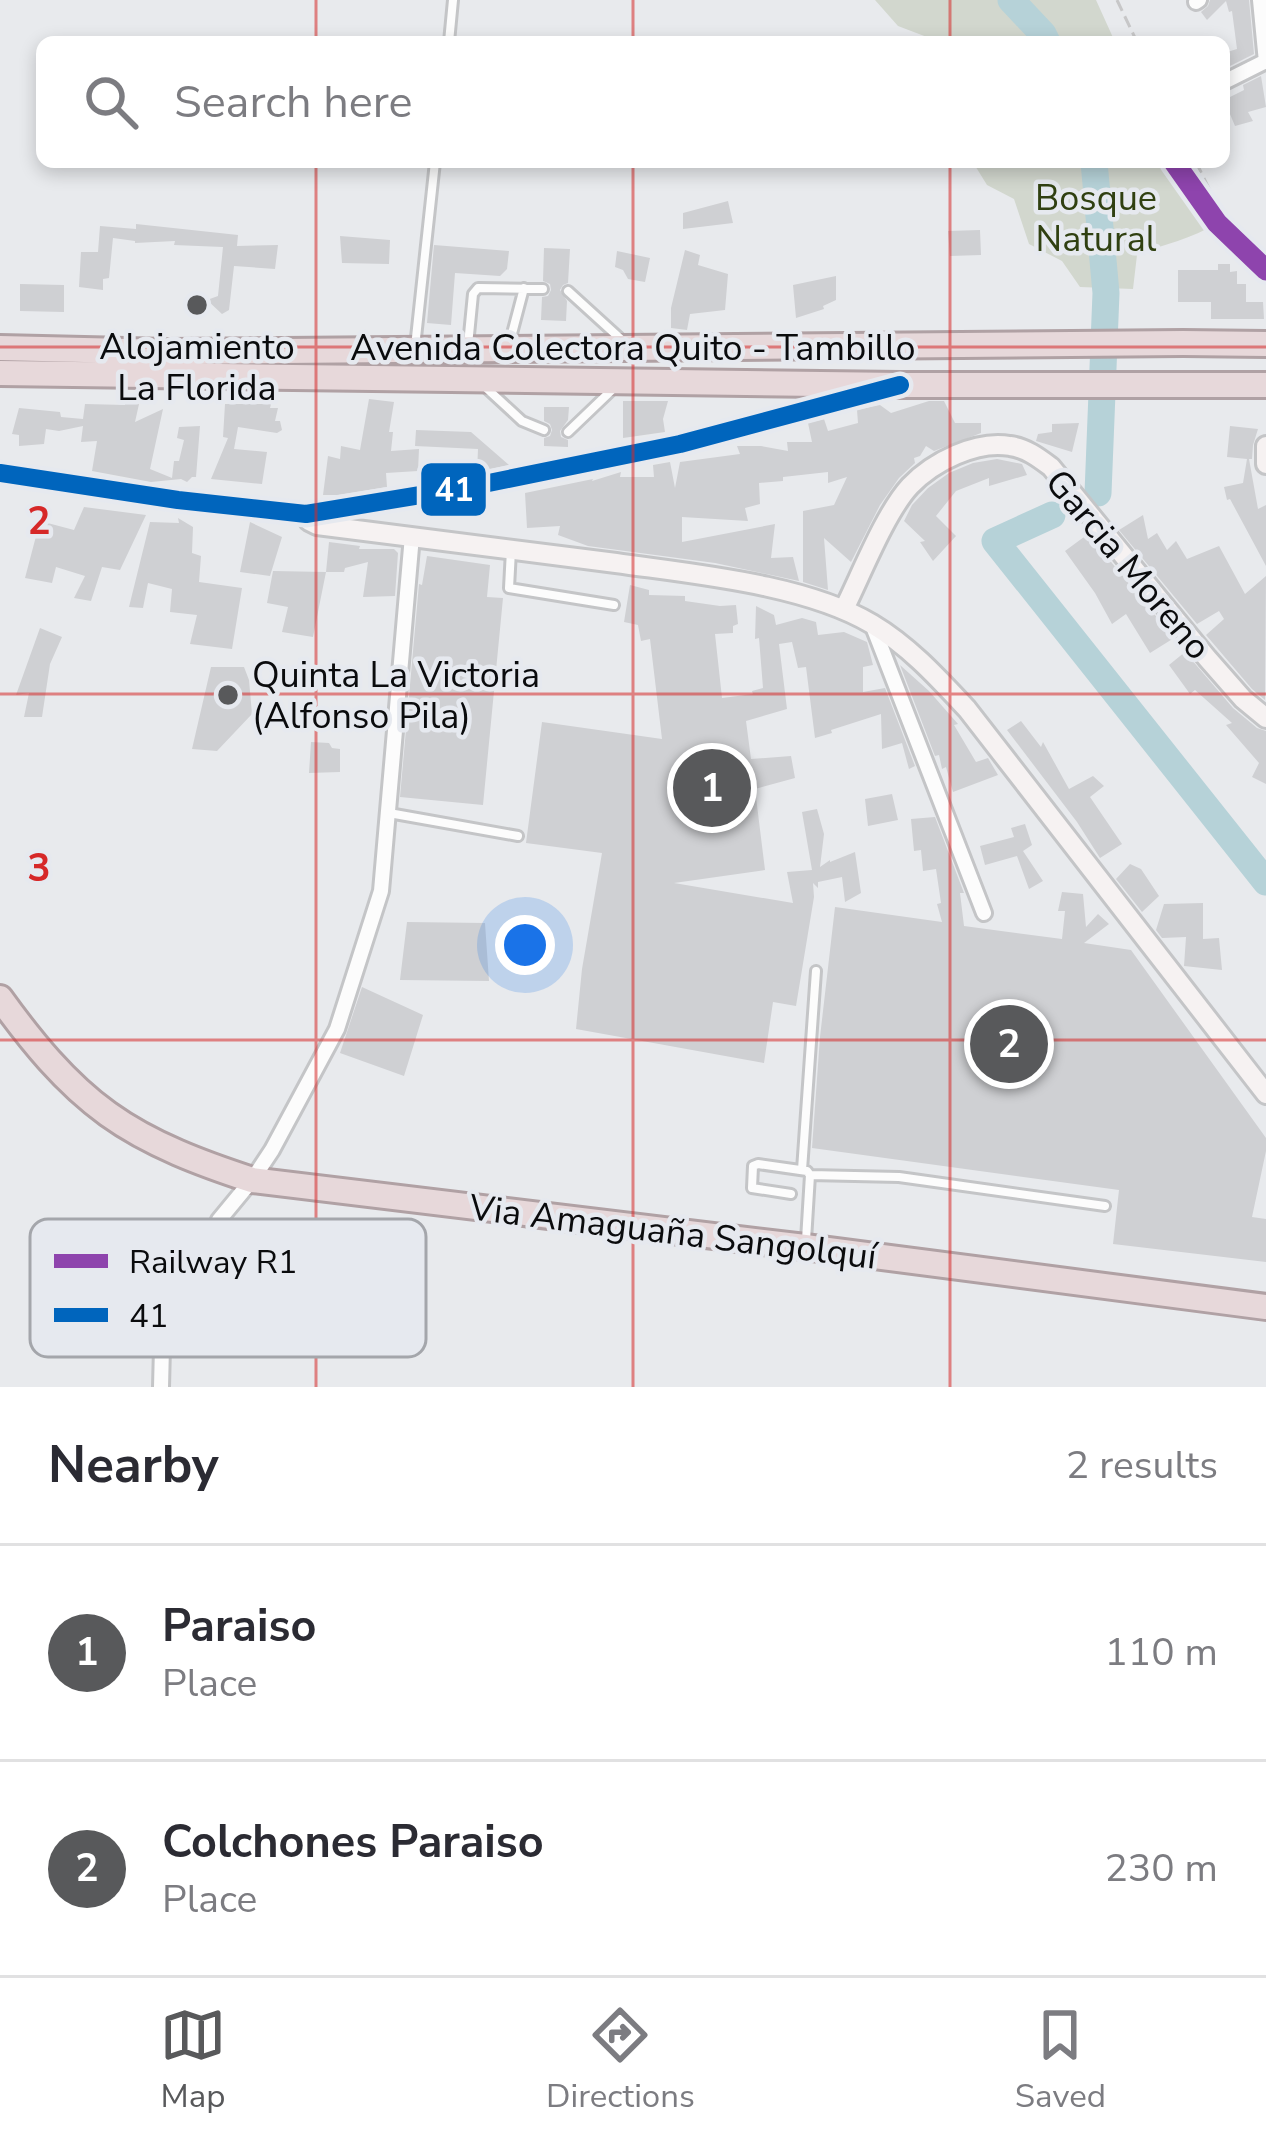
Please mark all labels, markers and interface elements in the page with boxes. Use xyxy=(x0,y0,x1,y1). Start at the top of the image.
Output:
search box xyxy=(36,36,1230,168)
icon: search xyxy=(78,69,144,135)
text: Search here xyxy=(174,72,413,133)
park label: Bosque Natural xyxy=(1035,174,1157,264)
marker: Alojamiento La Florida xyxy=(184,292,210,318)
place label: Alojamiento La Florida xyxy=(99,323,295,413)
street label: Avenida Colectora Quito - Tambillo xyxy=(350,324,916,373)
street label: Garcia Moreno xyxy=(1034,459,1222,670)
line badge: 41 xyxy=(419,461,488,518)
text: 41 xyxy=(434,468,474,513)
text: 2 xyxy=(27,495,51,548)
place label: Quinta La Victoria (Alfonso Pila) xyxy=(252,651,540,741)
marker: Quinta La Victoria (Alfonso Pila) xyxy=(215,682,241,708)
pin: 1 xyxy=(673,743,751,833)
text: 3 xyxy=(27,842,51,895)
your location xyxy=(495,915,555,975)
pin: 2 xyxy=(970,999,1048,1089)
street label: Via Amaguaña Sangolquí xyxy=(466,1183,881,1282)
legend xyxy=(30,1219,426,1357)
text: Railway R1 xyxy=(129,1240,298,1285)
text: 41 xyxy=(129,1294,169,1339)
text: Nearby xyxy=(48,1430,219,1500)
text: 2 results xyxy=(1066,1439,1218,1492)
text: Paraiso xyxy=(162,1596,316,1657)
text: 1 xyxy=(75,1626,99,1679)
text: 110 m xyxy=(1104,1626,1218,1679)
text: Place xyxy=(162,1657,257,1710)
text: Colchones Paraiso xyxy=(162,1812,544,1873)
text: 2 xyxy=(75,1842,99,1895)
text: 230 m xyxy=(1104,1842,1218,1895)
text: Place xyxy=(162,1873,257,1926)
tab: Map xyxy=(160,2002,226,2119)
tab: Directions xyxy=(546,2002,695,2119)
tab: Saved xyxy=(1015,2002,1106,2119)

